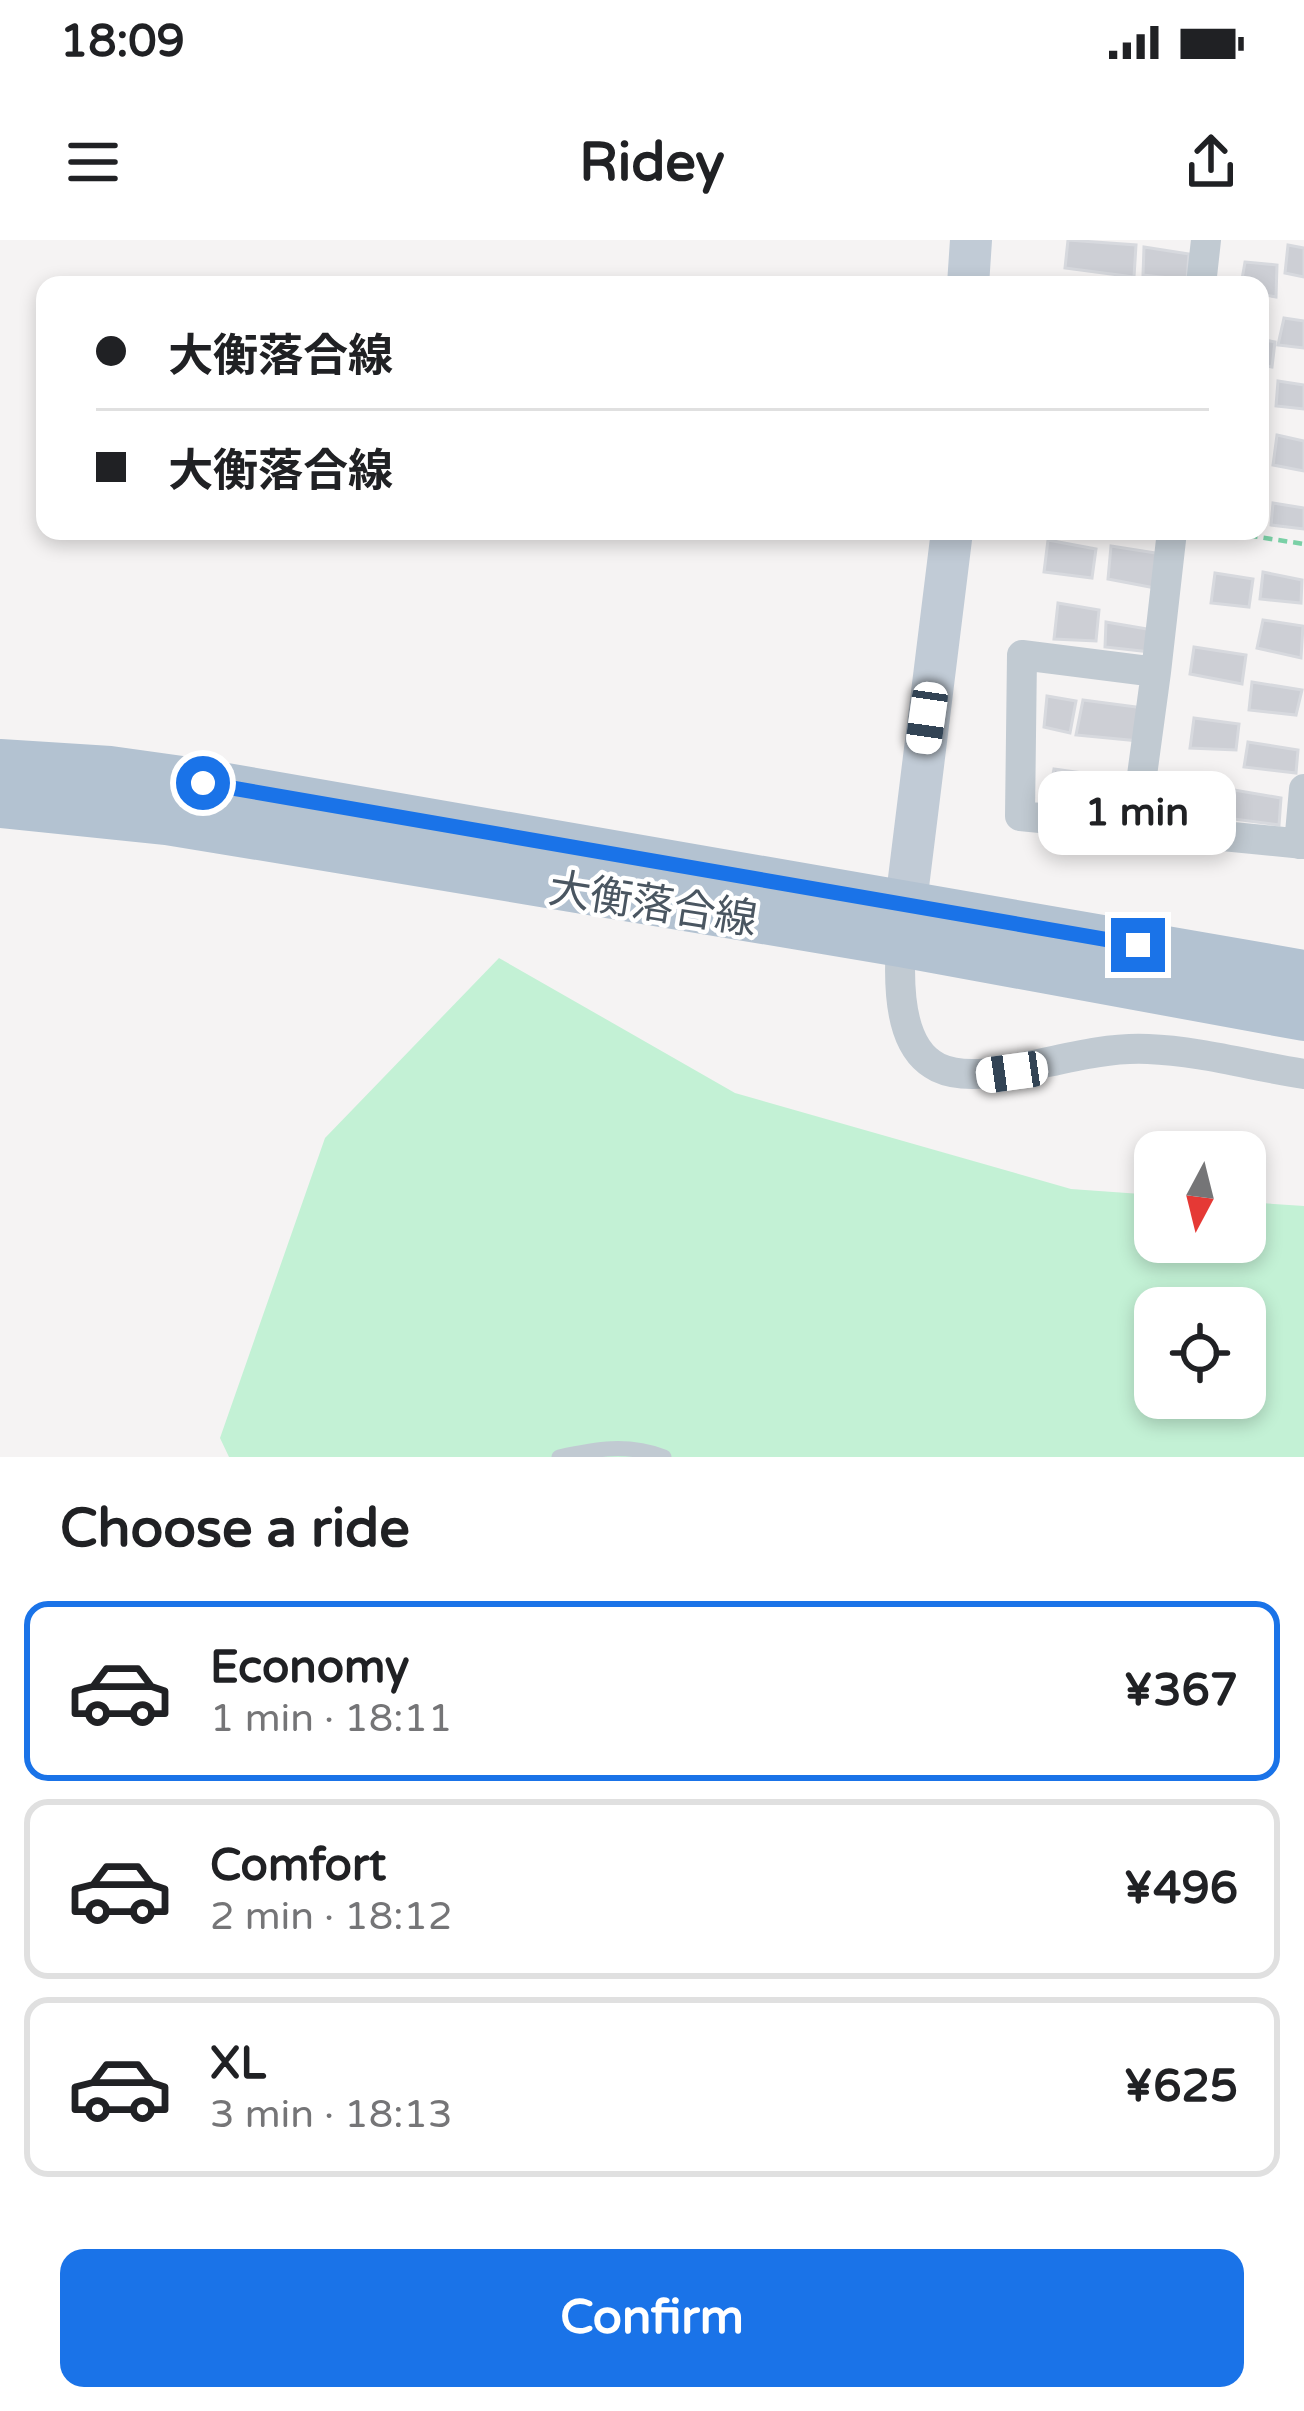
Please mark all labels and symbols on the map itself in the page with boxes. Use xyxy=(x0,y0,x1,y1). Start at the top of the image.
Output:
car xyxy=(904,680,950,756)
route start xyxy=(176,756,230,810)
callout: 1 min xyxy=(1039,771,1237,855)
street label: 大衡落合線 xyxy=(545,863,760,946)
route end xyxy=(1111,918,1165,972)
car xyxy=(974,1049,1050,1095)
north arrow xyxy=(1134,1131,1266,1263)

